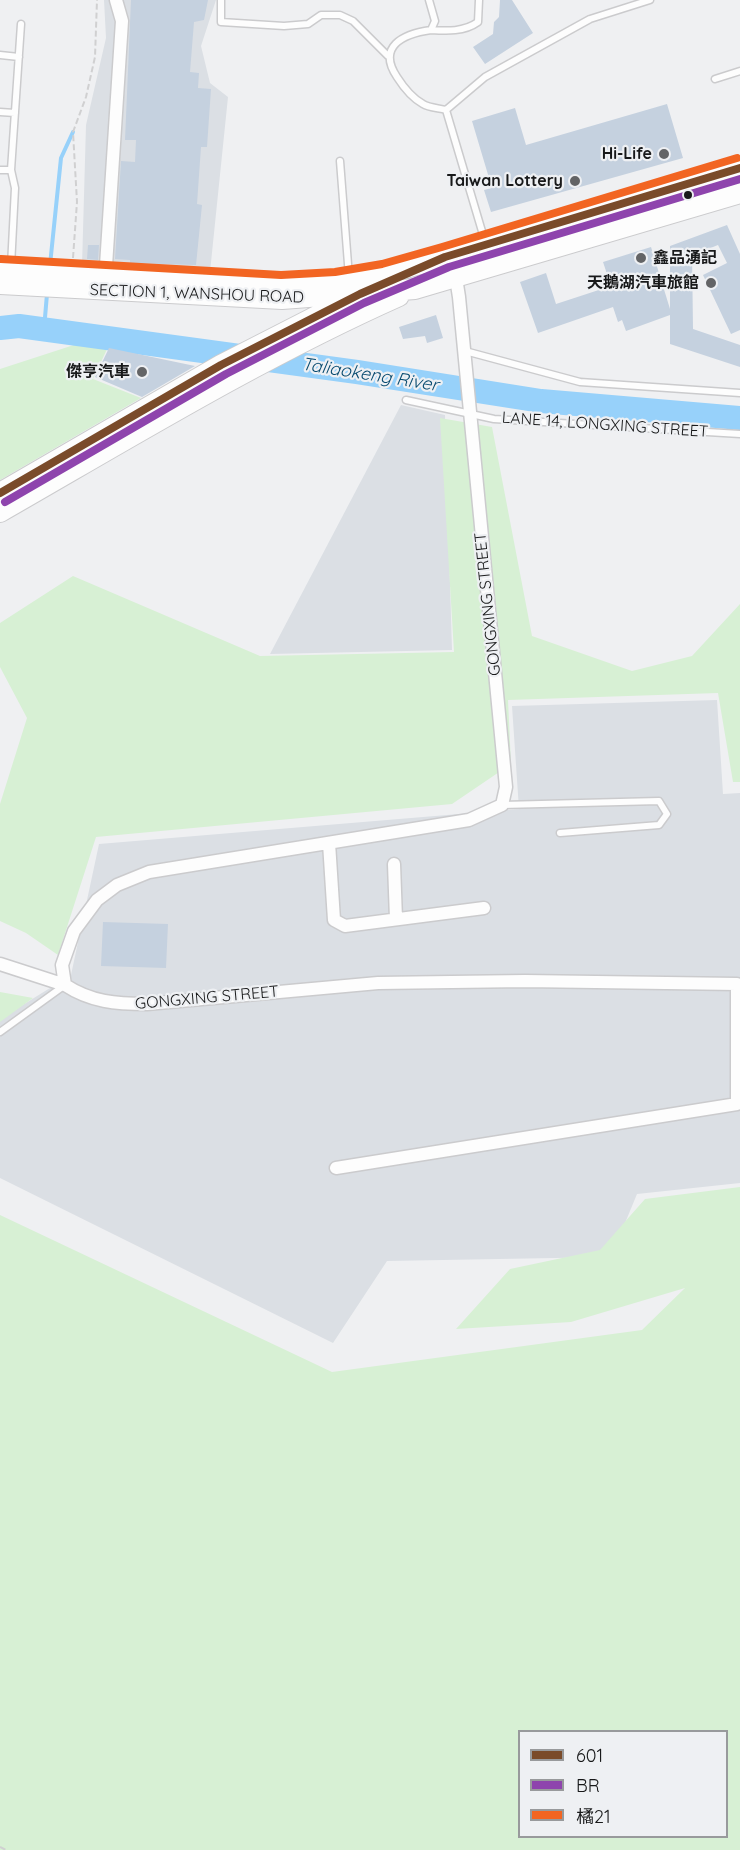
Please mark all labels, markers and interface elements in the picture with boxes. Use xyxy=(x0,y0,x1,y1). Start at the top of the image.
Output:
place label: Hi-Life xyxy=(602,144,652,164)
marker: Hi-Life xyxy=(657,147,671,161)
place label: Taiwan Lottery xyxy=(447,171,563,191)
marker: Taiwan Lottery xyxy=(568,174,582,188)
unlabelled marker xyxy=(682,189,694,201)
place label: 鑫品湧記 xyxy=(653,248,717,268)
marker: 鑫品湧記 xyxy=(634,251,648,265)
place label: 天鵝湖汽車旅館 xyxy=(587,273,699,293)
marker: 天鵝湖汽車旅館 xyxy=(704,276,718,290)
street label: SECTION 1, WANSHOU ROAD xyxy=(90,281,304,307)
water label: Taliaokeng River xyxy=(300,354,440,396)
place label: 傑亨汽車 xyxy=(66,362,130,382)
marker: 傑亨汽車 xyxy=(135,365,149,379)
street label: LANE 14, LONGXING STREET xyxy=(501,408,709,442)
street label: GONGXING STREET xyxy=(471,531,505,677)
street label: GONGXING STREET xyxy=(134,982,280,1014)
legend xyxy=(518,1730,728,1838)
text: 601 xyxy=(576,1744,603,1767)
text: BR xyxy=(576,1774,600,1797)
text: 橘21 xyxy=(576,1805,611,1828)

